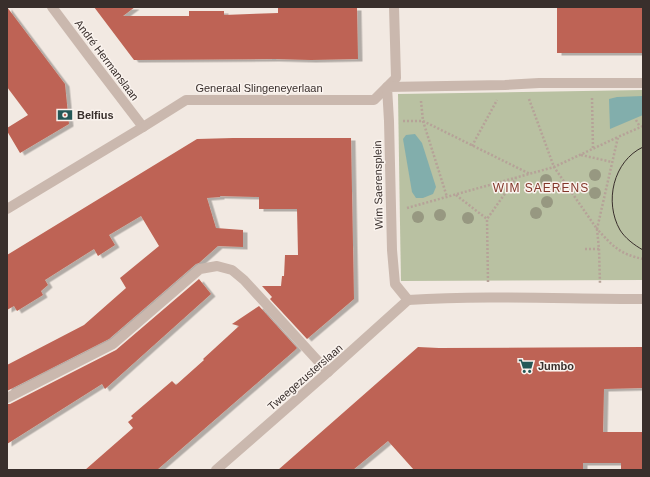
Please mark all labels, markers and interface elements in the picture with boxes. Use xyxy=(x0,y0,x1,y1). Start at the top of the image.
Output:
street label: André Hermanslaan xyxy=(73,17,141,103)
street label: Generaal Slingeneyerlaan xyxy=(195,82,323,94)
bank icon: Belfius xyxy=(56,106,74,124)
place label: Belfius xyxy=(77,109,114,121)
street label: Wim Saerensplein xyxy=(371,140,385,230)
district label: WIM SAERENS xyxy=(493,181,589,195)
street label: Tweegezusterslaan xyxy=(265,341,345,413)
supermarket icon: Jumbo xyxy=(517,357,535,375)
place label: Jumbo xyxy=(538,360,574,372)

